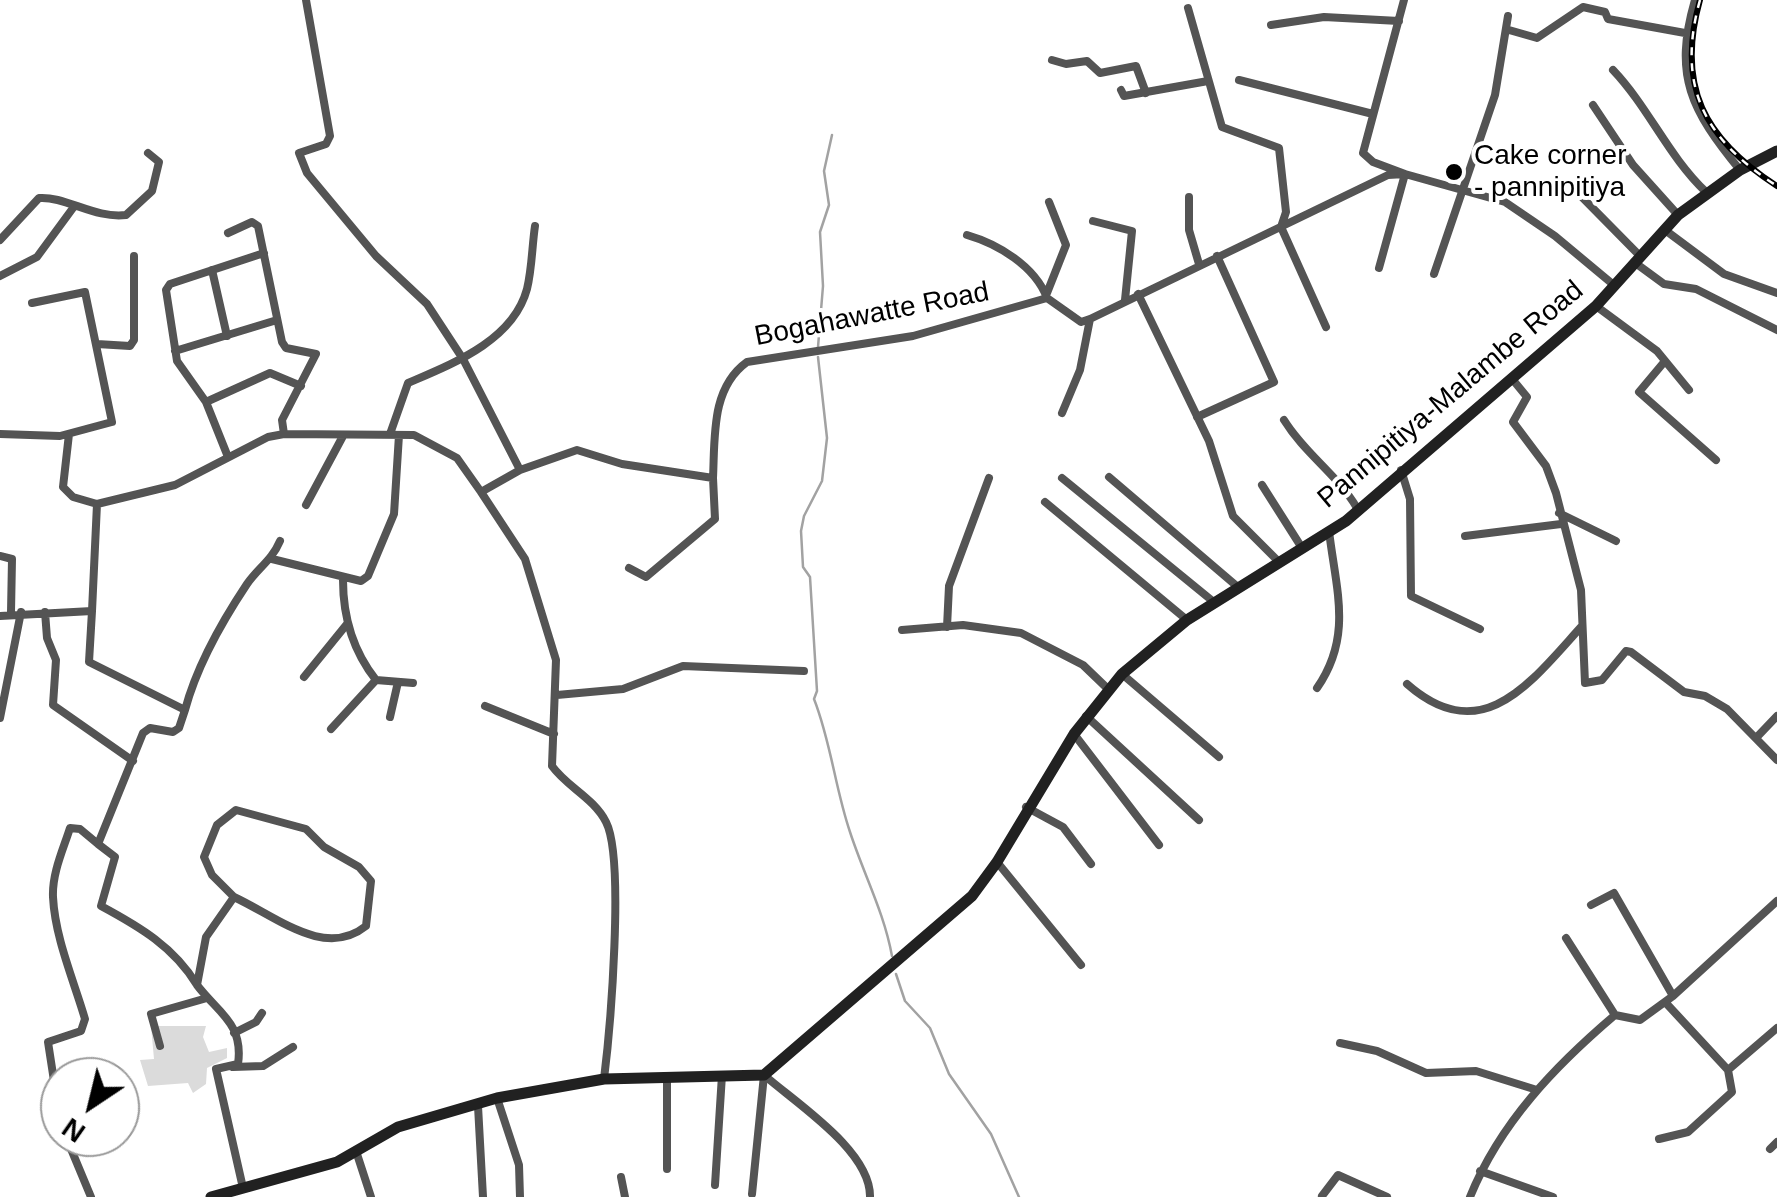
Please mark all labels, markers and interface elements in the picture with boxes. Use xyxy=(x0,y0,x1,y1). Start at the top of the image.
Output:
place label: Cake corner - pannipitiya xyxy=(1474,139,1627,205)
marker: Cake corner - pannipitiya xyxy=(1443,161,1465,183)
street label: Pannipitiya-Malambe Road xyxy=(1311,274,1591,516)
street label: Bogahawatte Road xyxy=(752,276,992,354)
north arrow xyxy=(40,1057,140,1157)
text: N xyxy=(56,1112,91,1149)

